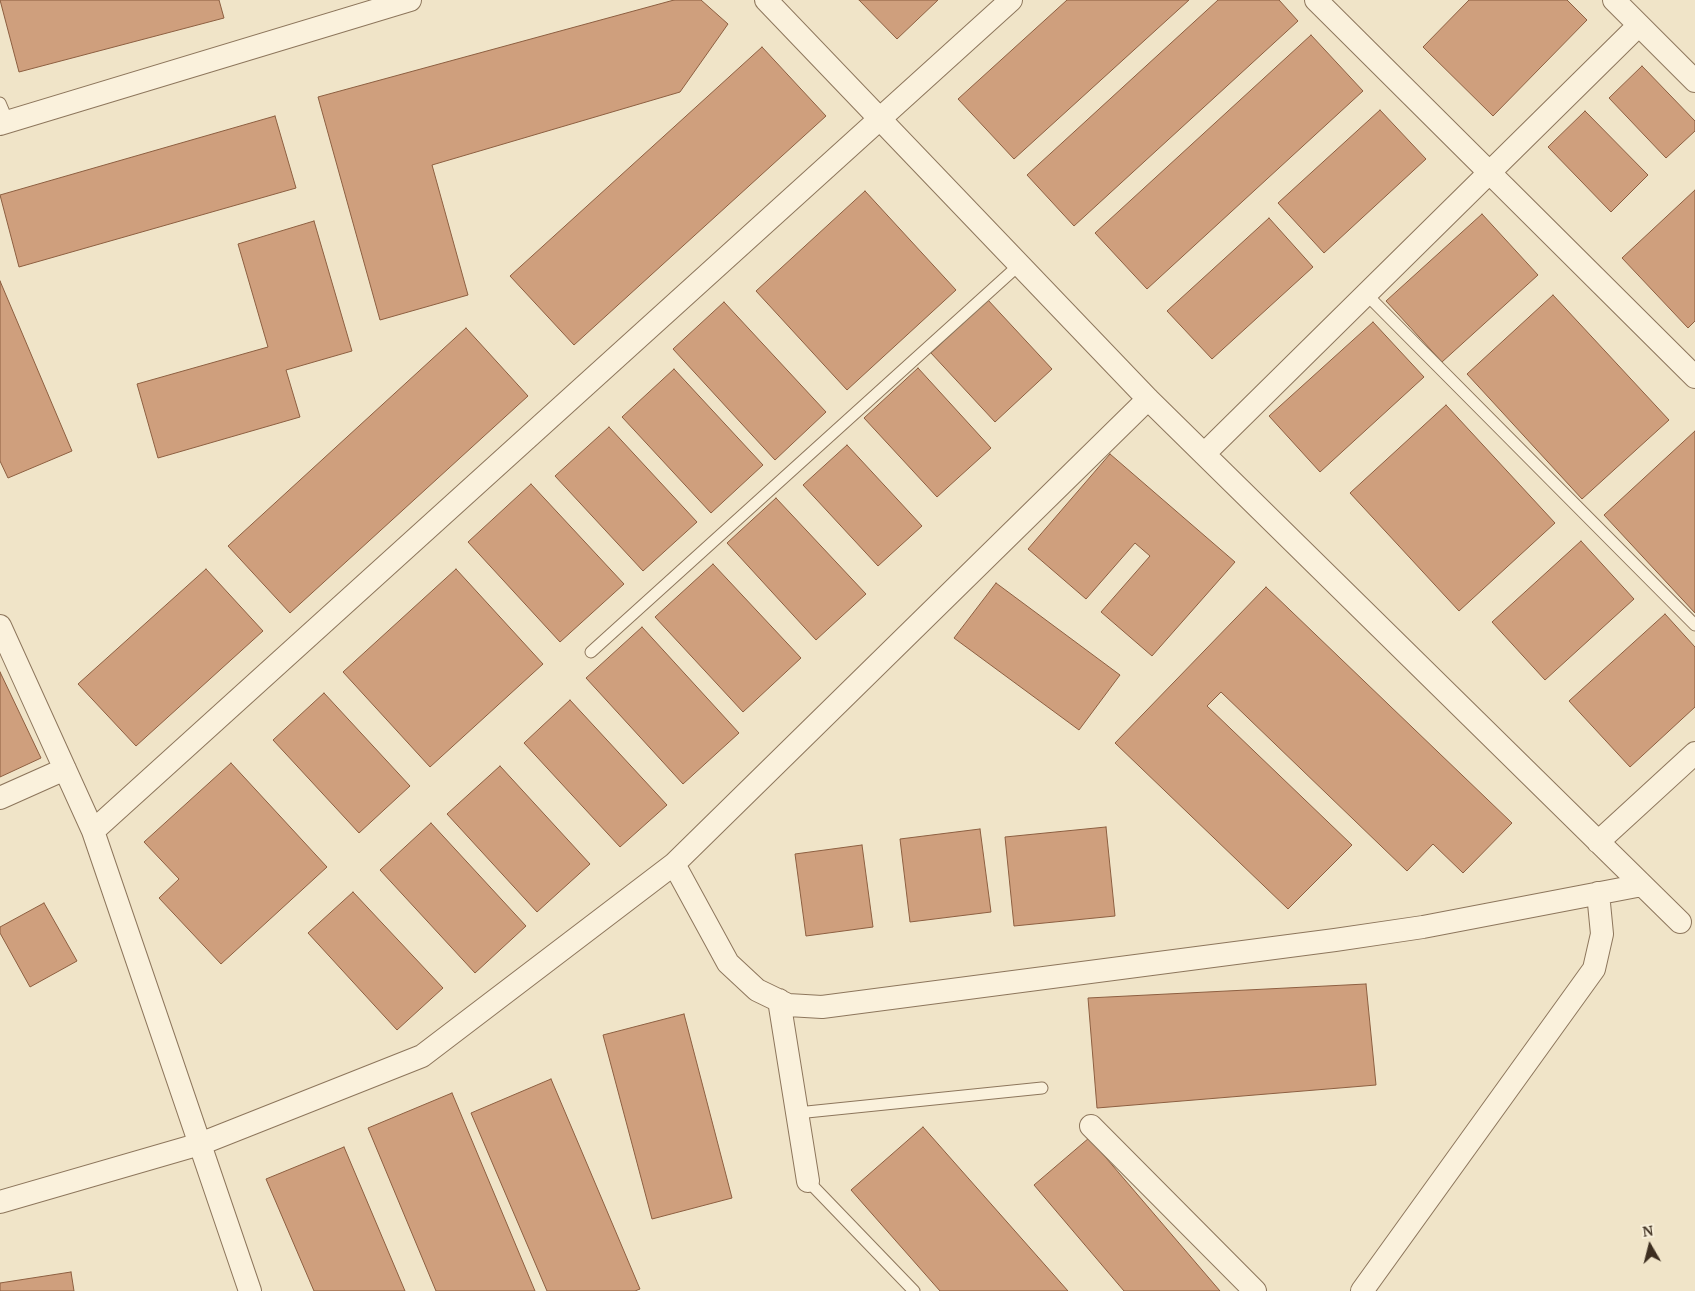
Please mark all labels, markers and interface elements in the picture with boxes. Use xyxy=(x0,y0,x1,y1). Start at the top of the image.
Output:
north arrow xyxy=(1625,1221,1675,1271)
text: N xyxy=(1641,1221,1654,1241)

